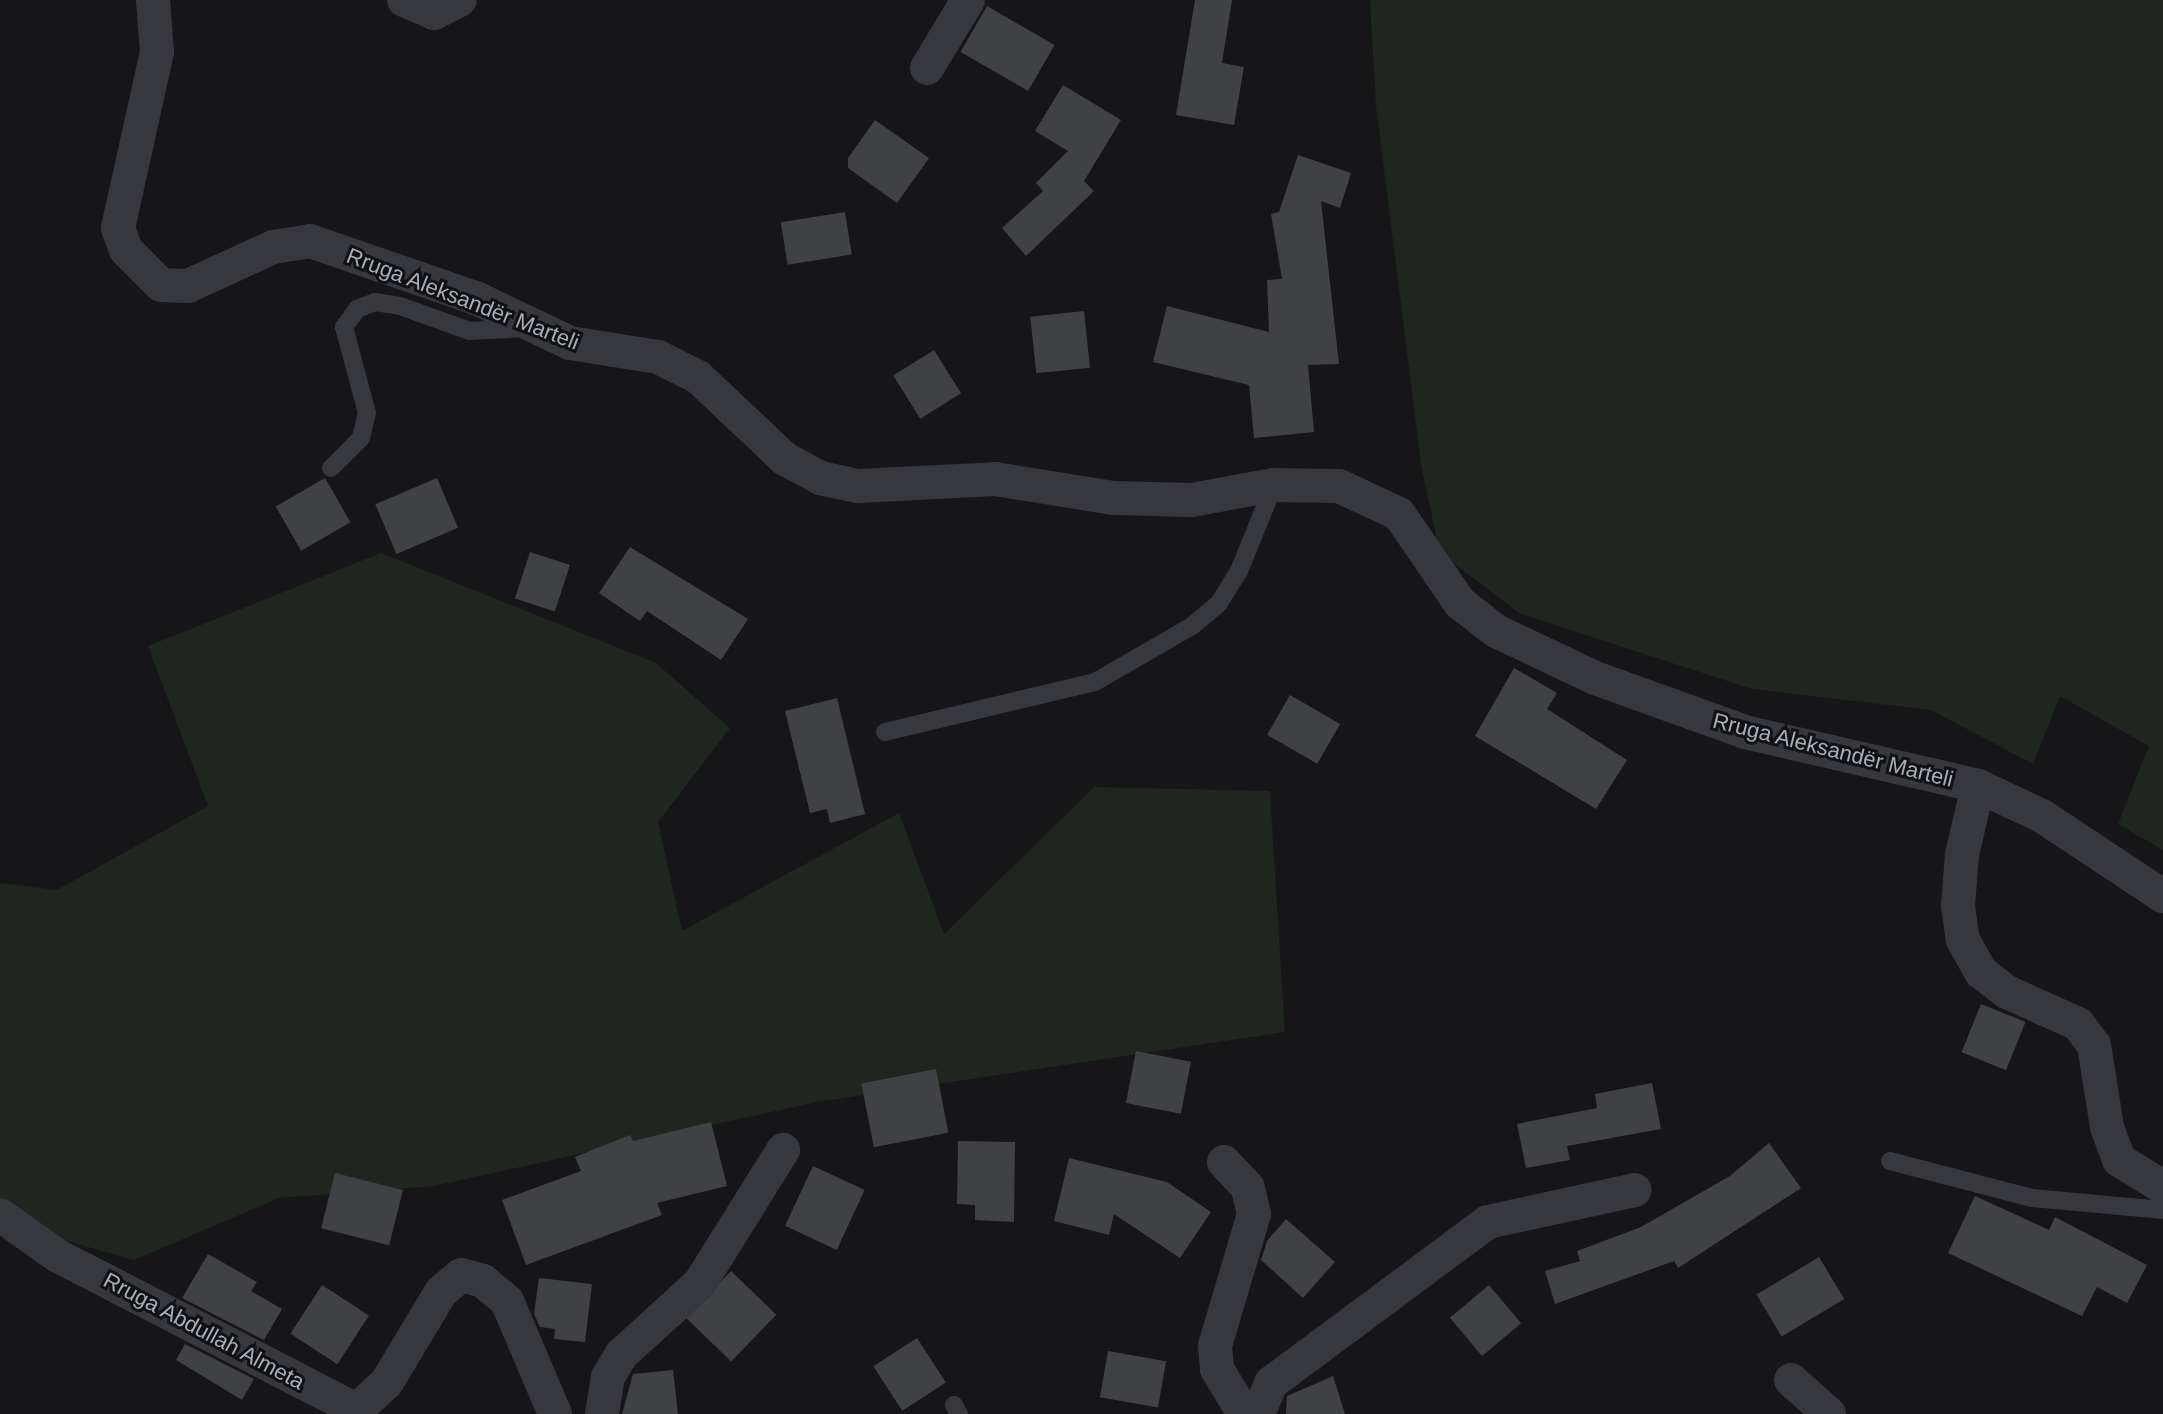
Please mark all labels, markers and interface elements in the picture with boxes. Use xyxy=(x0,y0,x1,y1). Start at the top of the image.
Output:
street label: Rruga Aleksandër Marteli xyxy=(342,242,584,356)
street label: Rruga Aleksandër Marteli xyxy=(1709,707,1957,793)
street label: Rruga Abdullah Almeta xyxy=(98,1266,310,1396)

